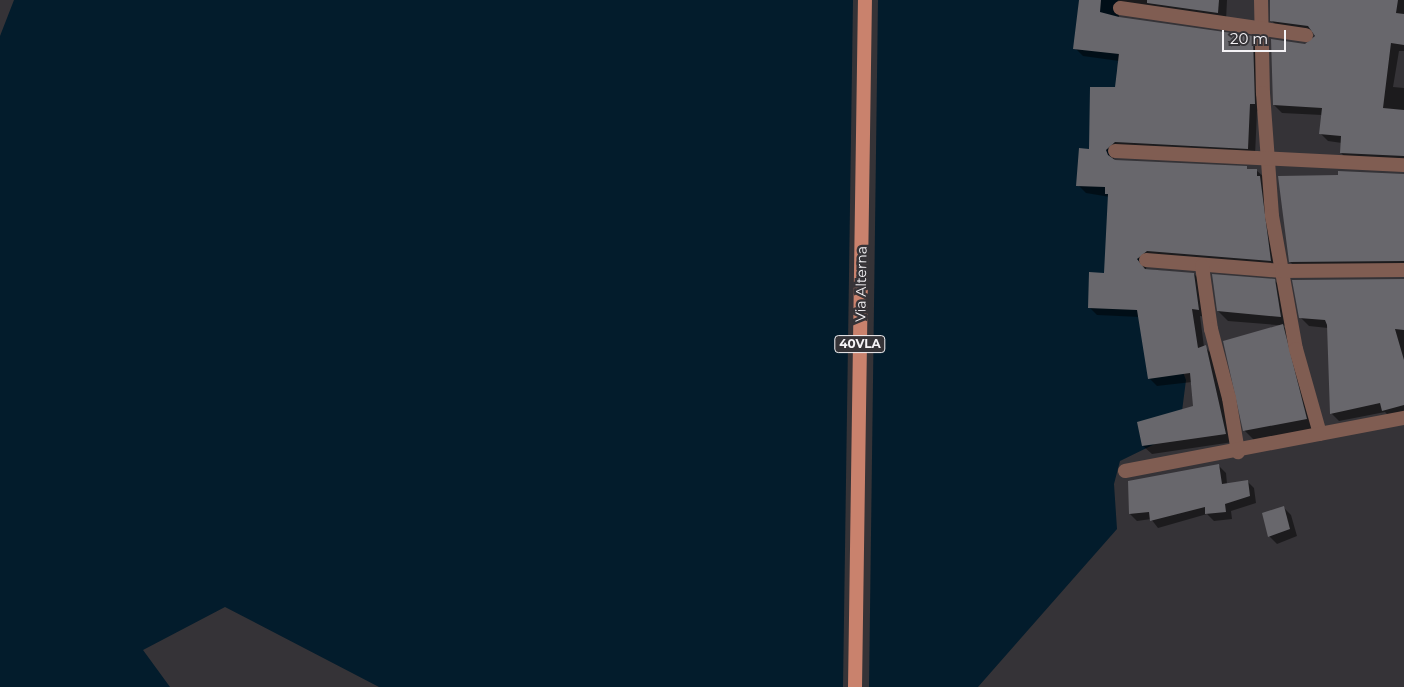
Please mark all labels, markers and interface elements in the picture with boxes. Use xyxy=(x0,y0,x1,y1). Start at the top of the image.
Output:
scale bar xyxy=(1224,20,1288,52)
text: 20 m xyxy=(1230,29,1268,48)
street label: Via Alterna xyxy=(852,246,870,322)
road number: 40VLA xyxy=(834,334,886,354)

